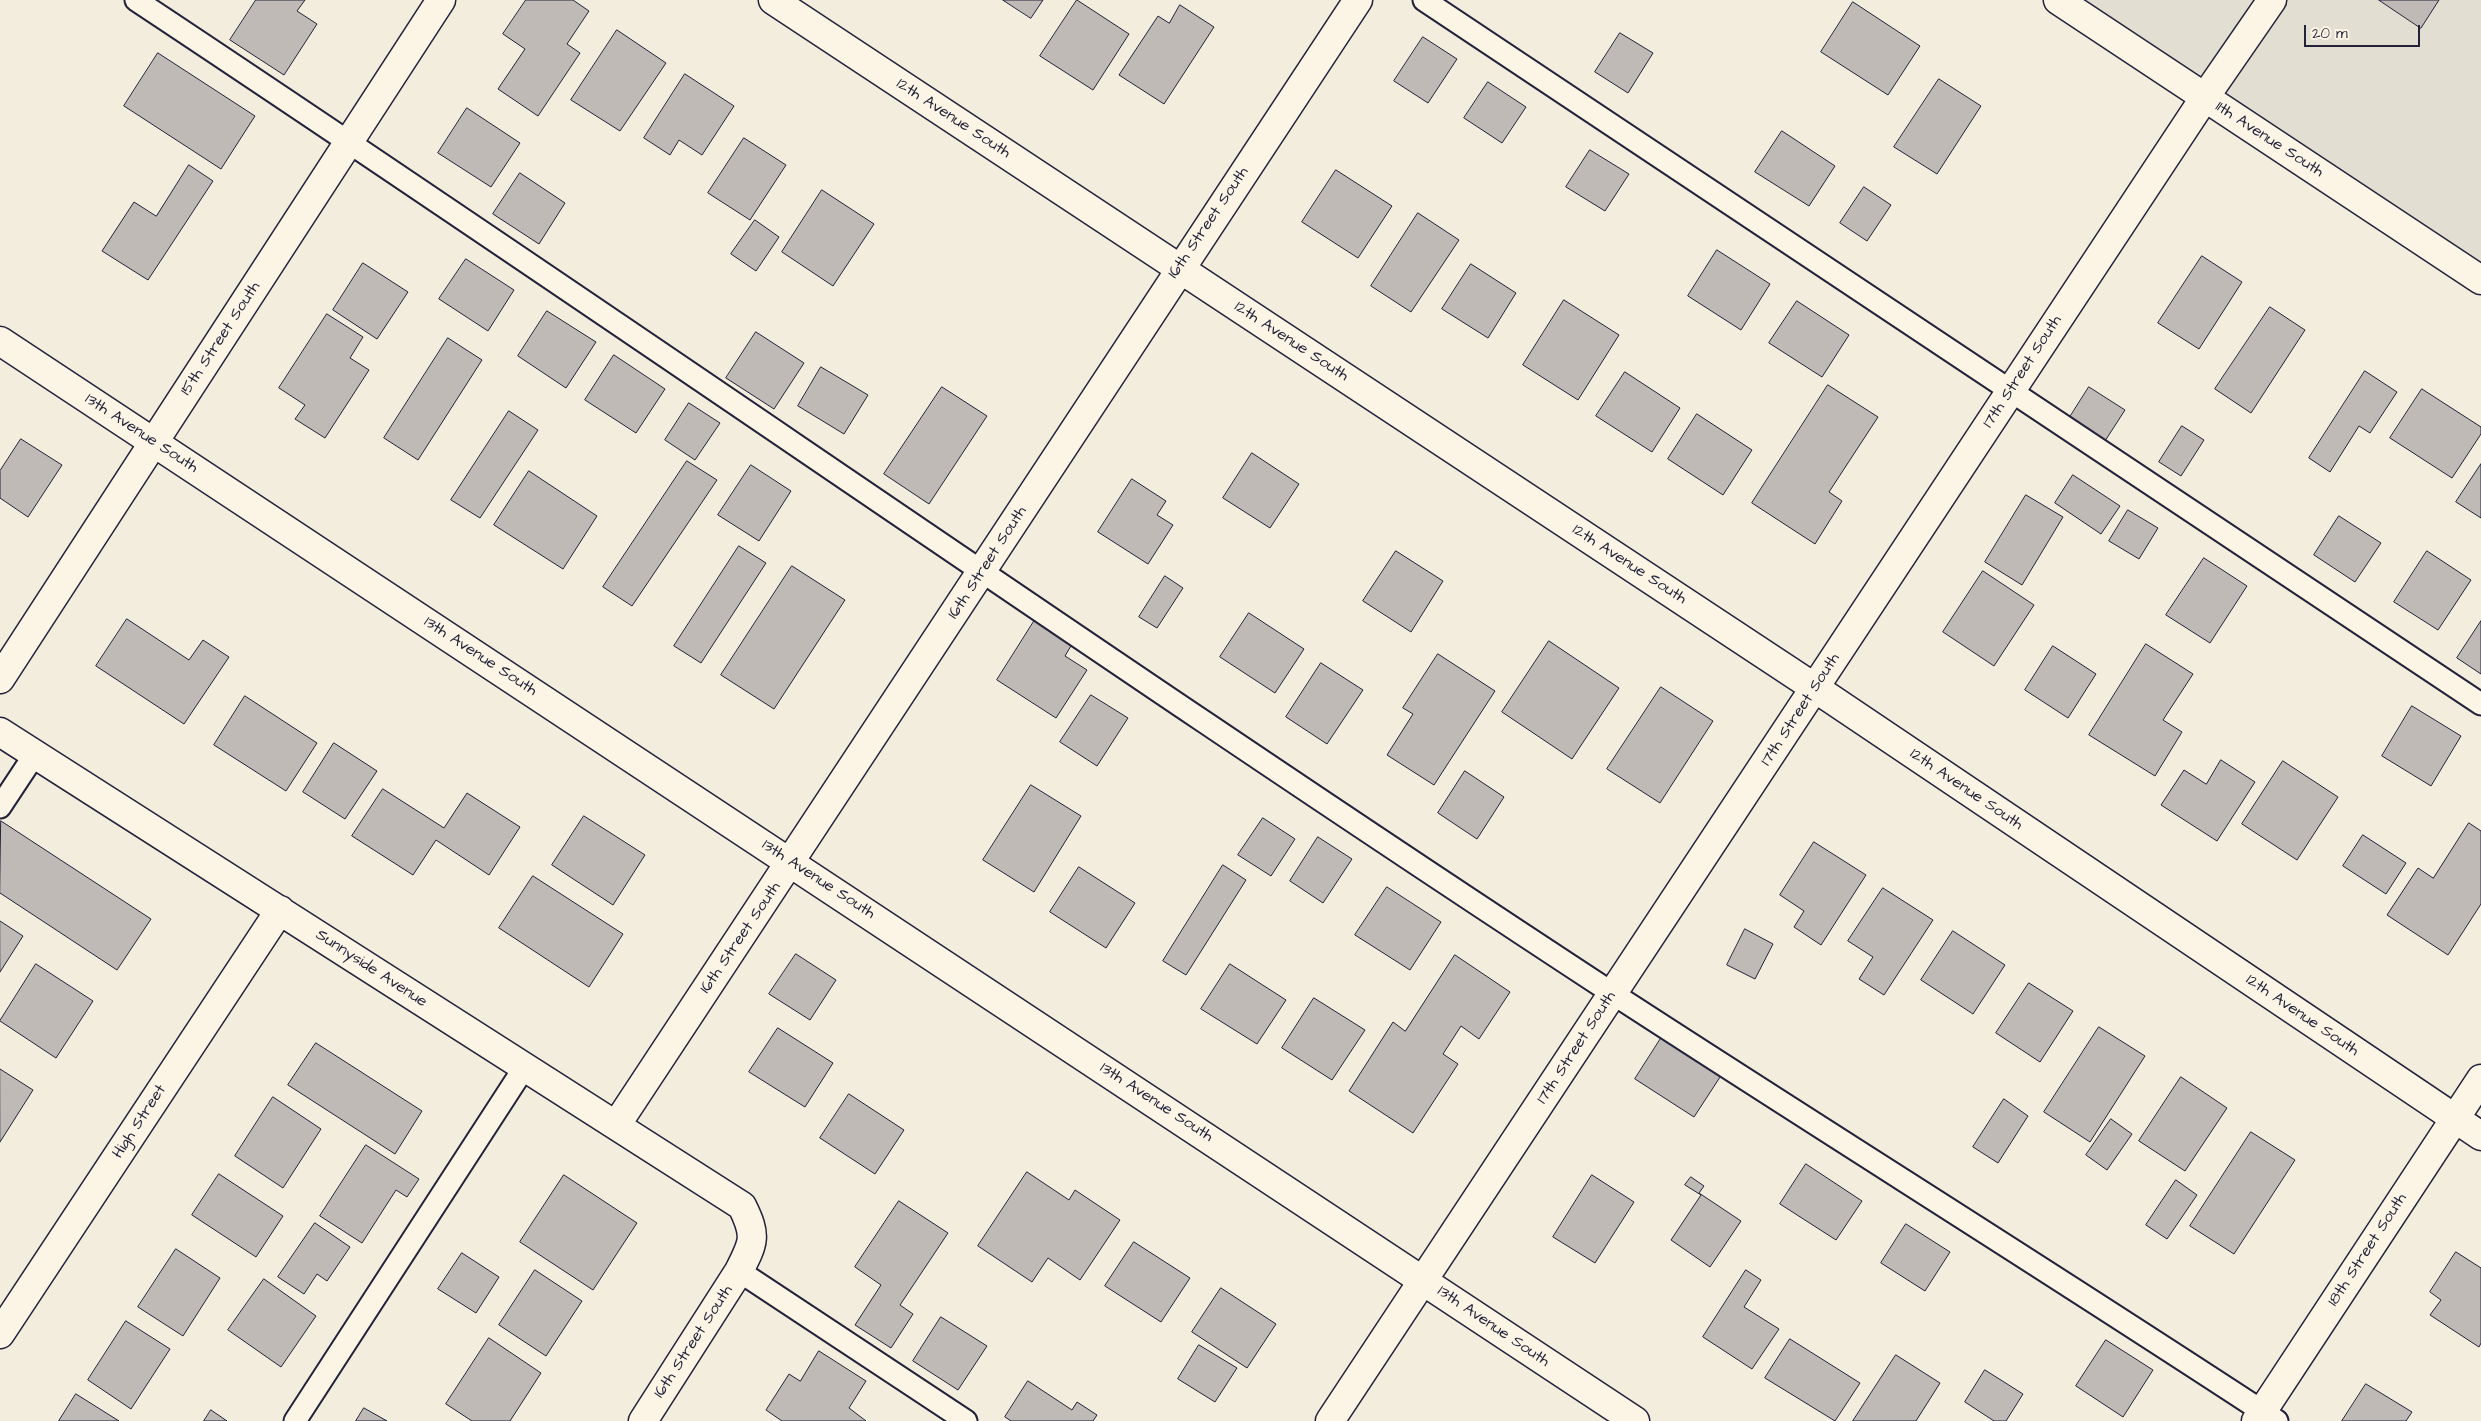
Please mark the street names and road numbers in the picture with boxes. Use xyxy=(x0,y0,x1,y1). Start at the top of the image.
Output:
street label: 12th Avenue South xyxy=(892,75,1014,163)
street label: 11th Avenue South xyxy=(2211,98,2327,182)
street label: 16th Street South xyxy=(1165,164,1253,282)
street label: 15th Street South xyxy=(177,279,265,399)
street label: 12th Avenue South xyxy=(1230,298,1352,386)
street label: 17th Street South xyxy=(1979,312,2067,432)
street label: 13th Avenue South xyxy=(81,390,201,478)
street label: 16th Street South xyxy=(944,503,1032,623)
street label: 12th Avenue South xyxy=(1568,521,1690,609)
street label: 13th Avenue South xyxy=(420,613,540,701)
street label: 17th Street South xyxy=(1757,650,1845,770)
street label: 12th Avenue South xyxy=(1906,745,2026,835)
street label: 13th Avenue South xyxy=(758,836,878,924)
street label: 16th Street South xyxy=(697,879,785,997)
street label: Sunnyside Avenue xyxy=(312,926,430,1012)
street label: 12th Avenue South xyxy=(2242,971,2362,1061)
street label: 17th Street South xyxy=(1533,988,1621,1108)
street label: 13th Avenue South xyxy=(1096,1059,1216,1147)
street label: High Street xyxy=(109,1082,171,1162)
street label: 18th Street South xyxy=(2324,1190,2412,1310)
street label: 16th Street South xyxy=(650,1282,738,1402)
street label: 13th Avenue South xyxy=(1433,1282,1553,1372)

